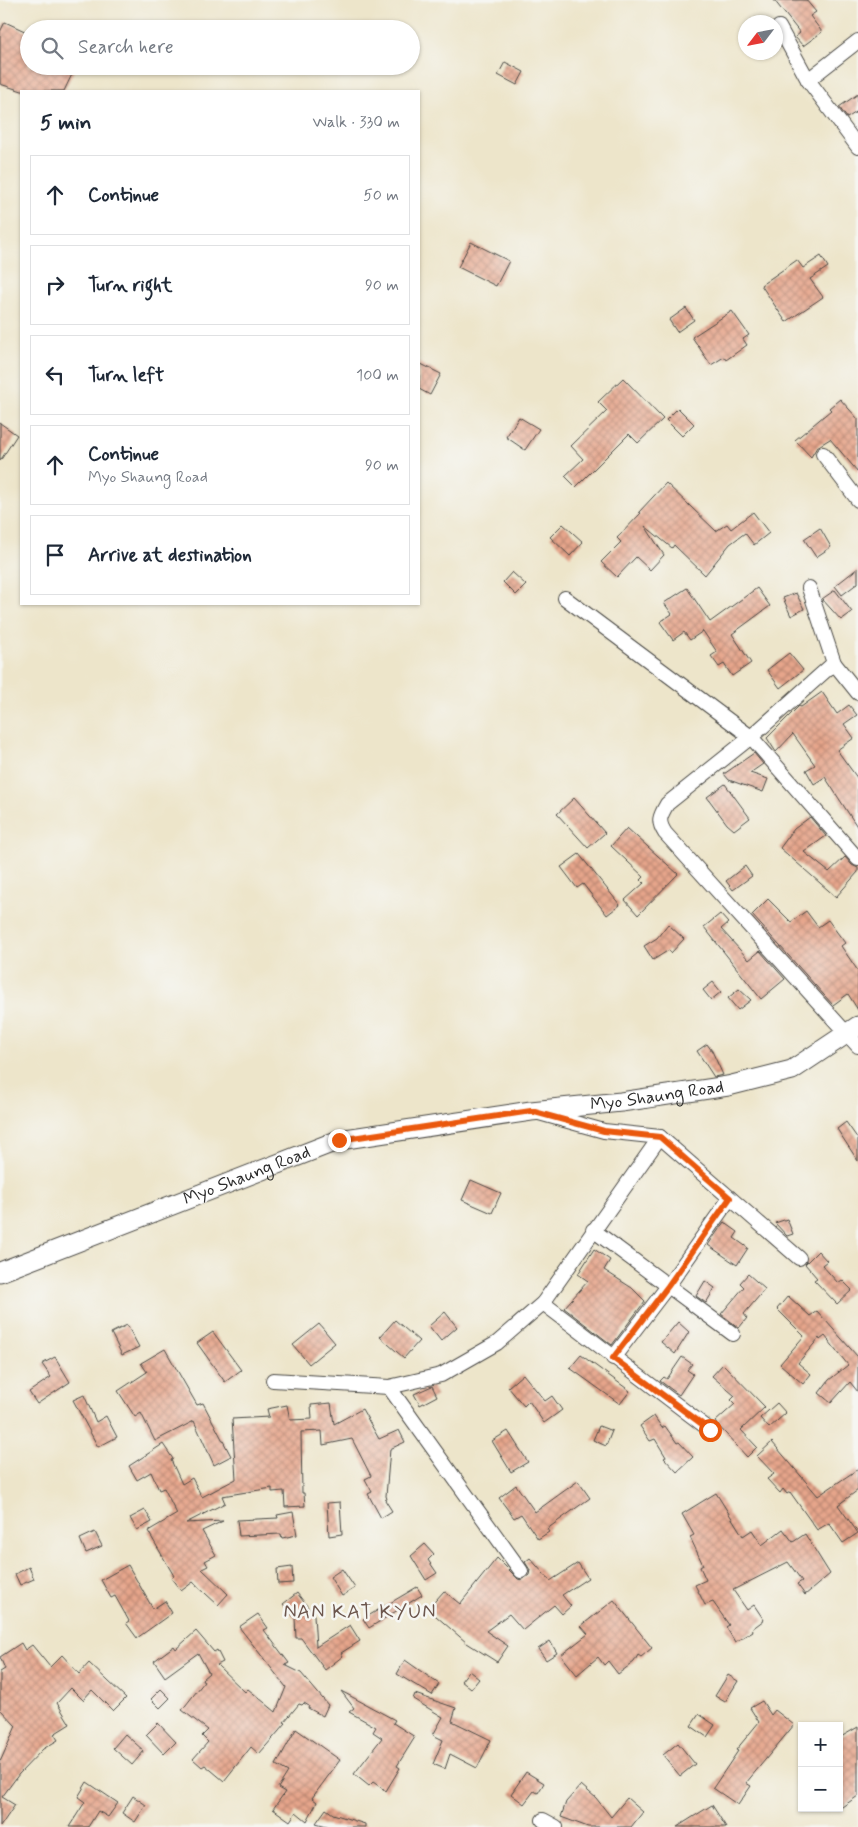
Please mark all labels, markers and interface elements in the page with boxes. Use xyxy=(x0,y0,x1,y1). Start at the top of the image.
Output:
north arrow xyxy=(738,15,783,60)
search box xyxy=(20,20,420,75)
icon: search xyxy=(38,34,66,62)
text: Search here xyxy=(78,35,174,60)
text: 5 min xyxy=(40,109,92,137)
text: Walk · 330 m xyxy=(312,112,400,133)
icon: ahead xyxy=(41,181,69,209)
text: Continue xyxy=(88,183,159,208)
text: 50 m xyxy=(363,185,399,206)
icon: right xyxy=(41,271,69,299)
text: Turn right xyxy=(88,273,172,298)
text: 90 m xyxy=(365,275,399,296)
icon: left xyxy=(41,361,69,389)
text: Turn left xyxy=(88,363,164,388)
text: 100 m xyxy=(356,365,399,386)
text: Continue xyxy=(88,442,159,467)
icon: ahead xyxy=(41,451,69,479)
text: 90 m xyxy=(365,455,399,476)
text: Myo Shaung Road xyxy=(88,467,208,488)
icon: arrive xyxy=(41,541,69,569)
text: Arrive at destination xyxy=(88,543,252,568)
street label: Myo Shaung Road xyxy=(589,1075,726,1117)
route end xyxy=(328,1129,351,1152)
street label: Myo Shaung Road xyxy=(180,1140,314,1211)
route start xyxy=(699,1419,722,1442)
district label: NAN KAT KYUN xyxy=(283,1599,437,1626)
map controls xyxy=(798,1722,843,1812)
button: + xyxy=(798,1722,843,1767)
button: − xyxy=(798,1767,843,1812)

